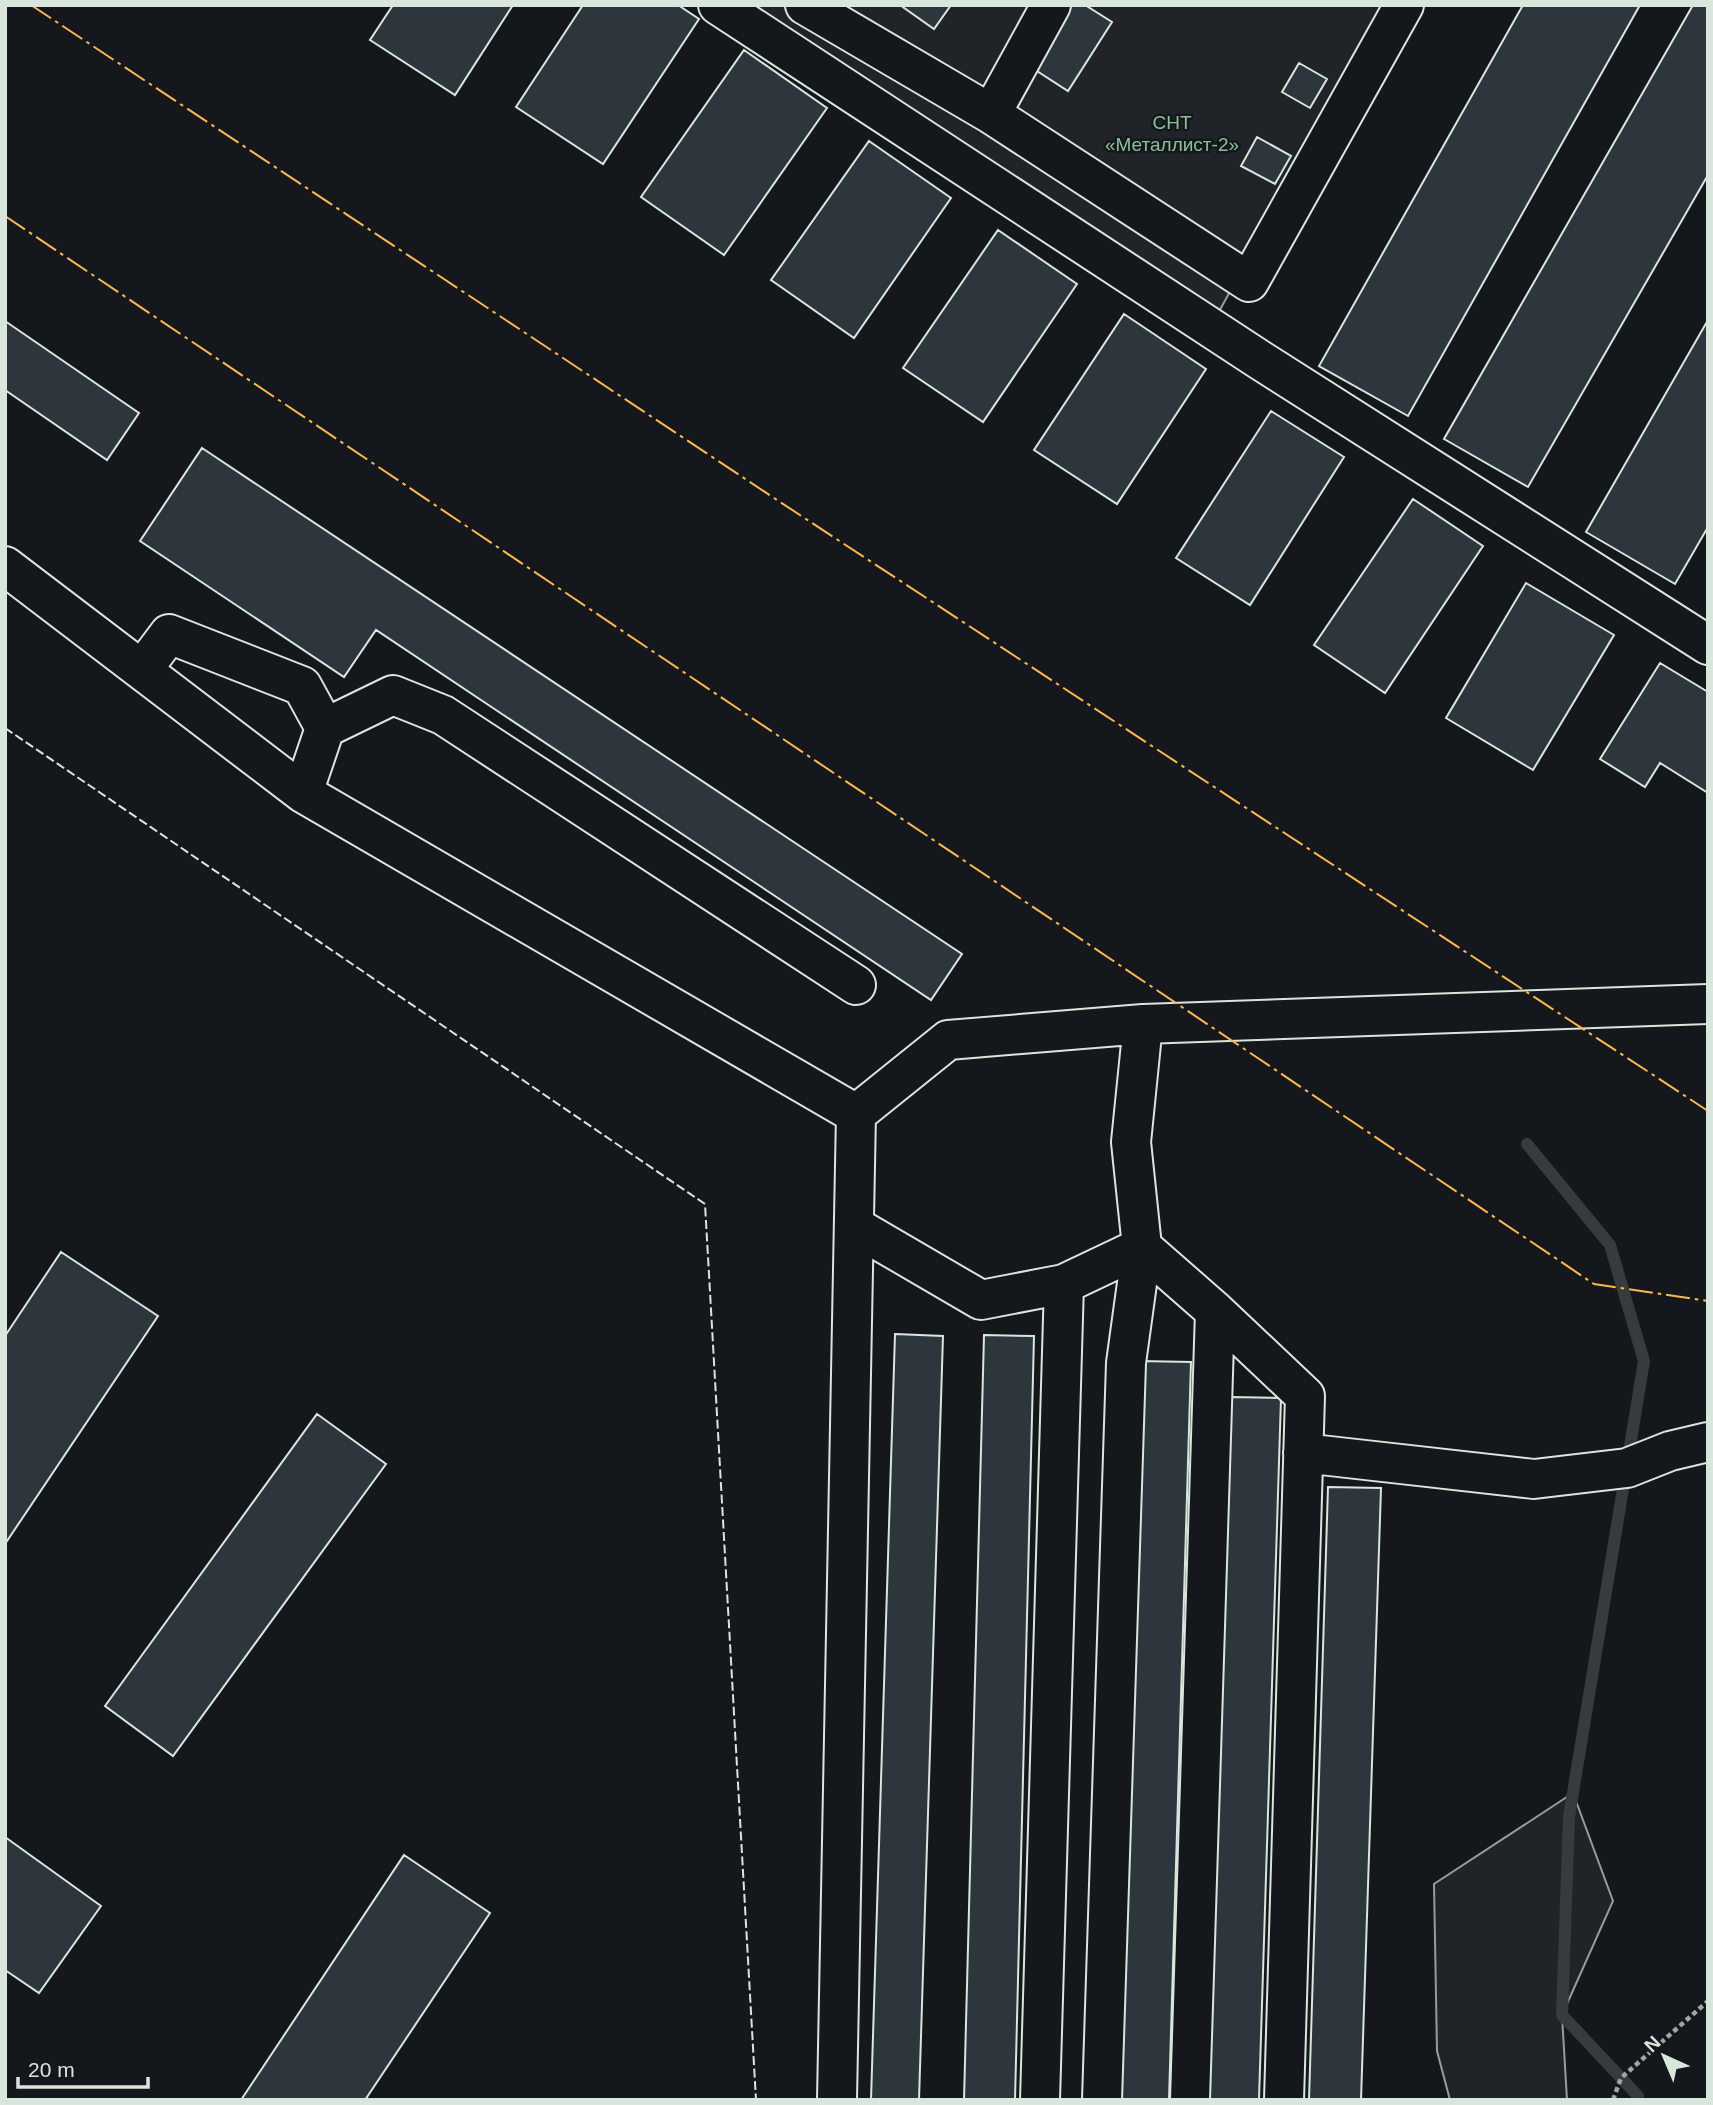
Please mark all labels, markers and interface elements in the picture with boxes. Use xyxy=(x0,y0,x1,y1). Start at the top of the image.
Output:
park label: СНТ «Металлист-2» xyxy=(1105,112,1239,155)
north arrow xyxy=(1629,2021,1699,2091)
text: N xyxy=(1640,2032,1665,2056)
scale bar xyxy=(18,2046,147,2090)
text: 20 m xyxy=(28,2058,75,2081)

